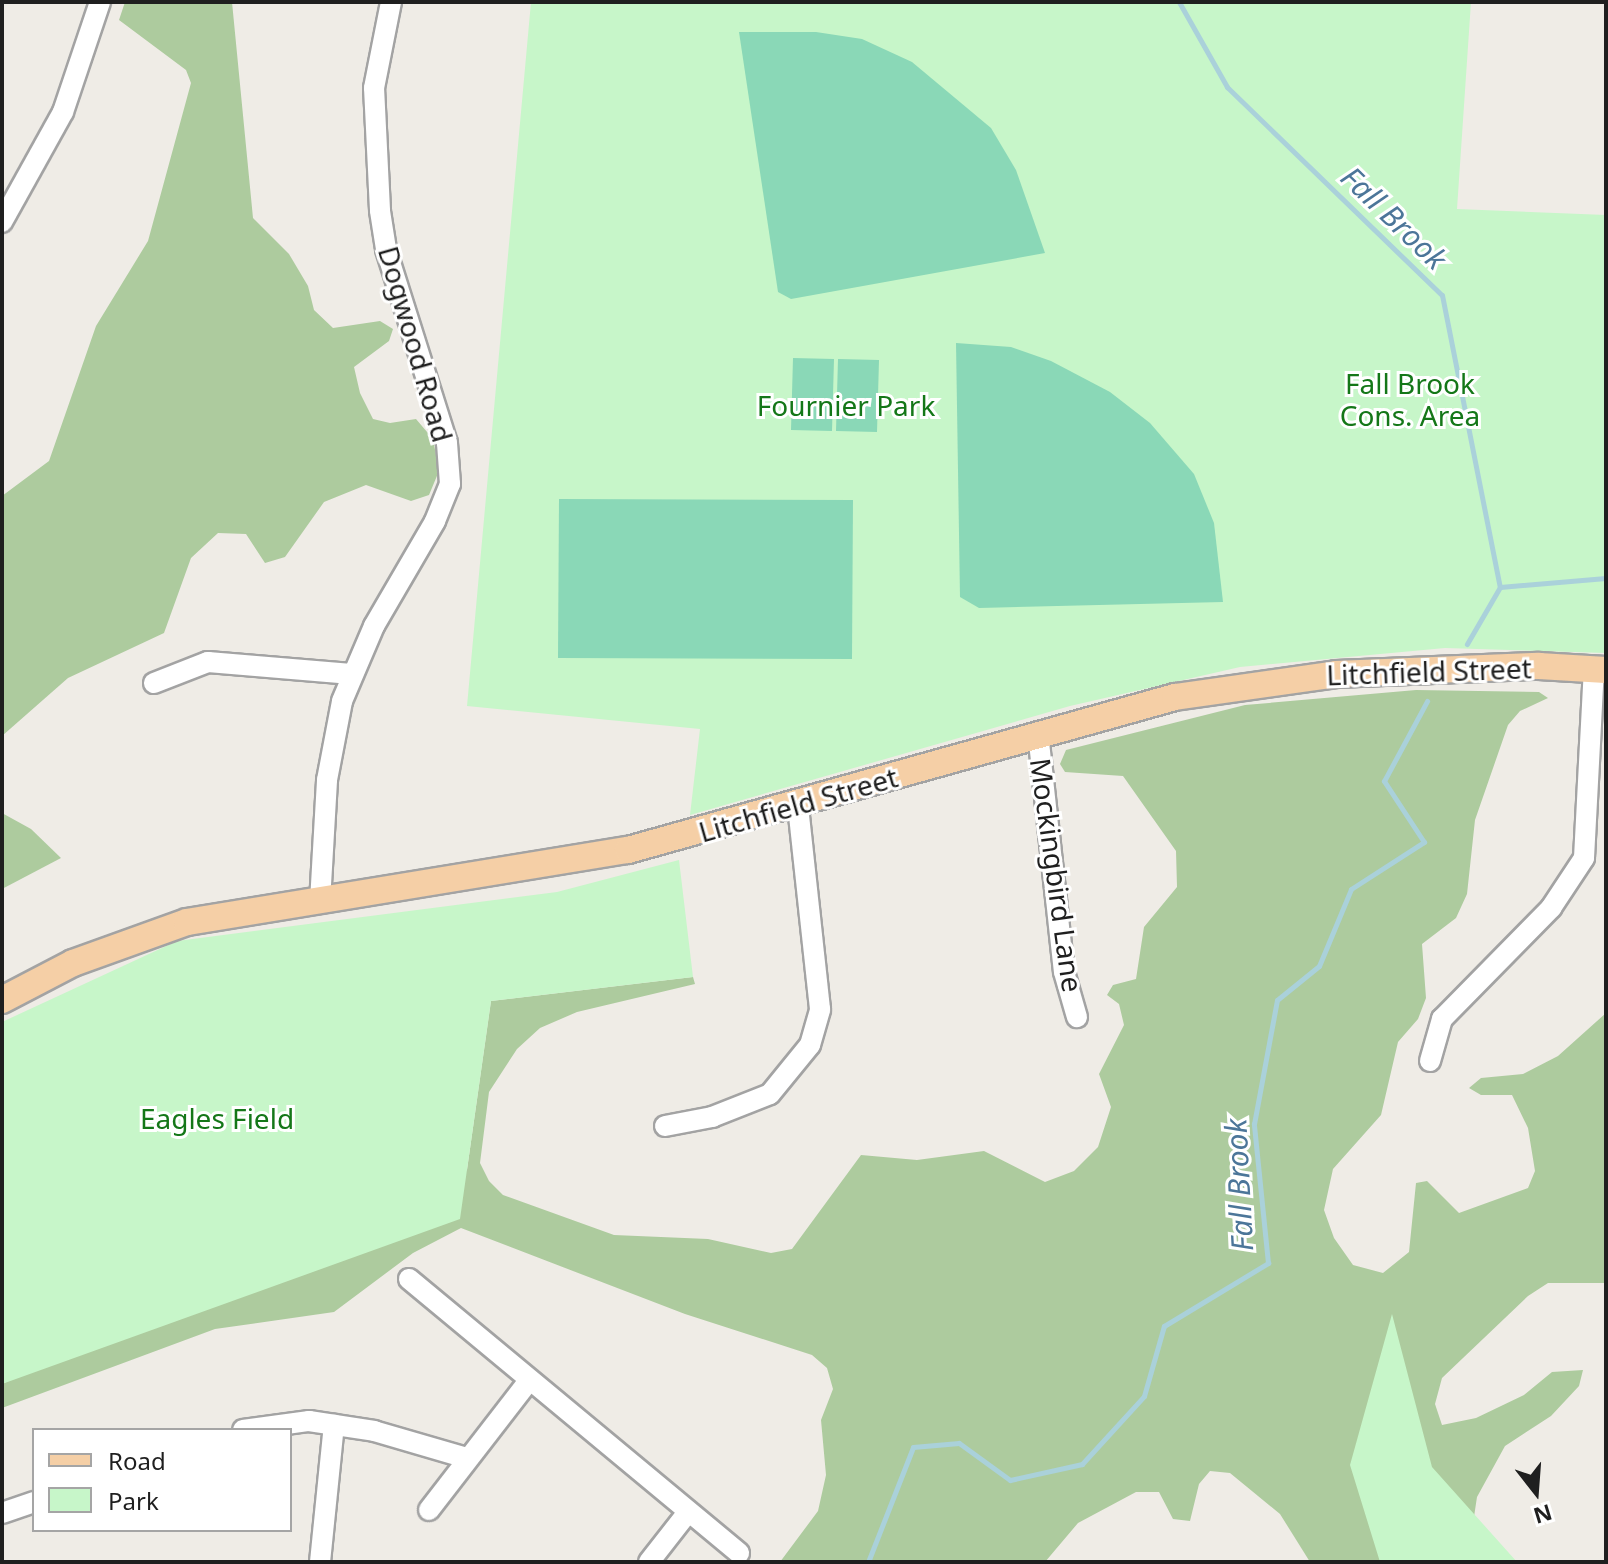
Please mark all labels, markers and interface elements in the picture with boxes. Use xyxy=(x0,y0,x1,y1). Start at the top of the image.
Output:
water label: Fall Brook xyxy=(1334,159,1454,277)
street label: Dogwood Road xyxy=(372,242,460,446)
park label: Fall Brook Cons. Area xyxy=(1340,366,1480,432)
park label: Fournier Park xyxy=(757,388,935,422)
street label: Litchfield Street xyxy=(1326,651,1532,691)
street label: Mockingbird Lane xyxy=(1024,756,1090,994)
street label: Litchfield Street xyxy=(695,760,901,848)
park label: Eagles Field xyxy=(140,1101,294,1135)
water label: Fall Brook xyxy=(1218,1118,1260,1252)
legend xyxy=(32,1428,292,1532)
text: Road xyxy=(108,1444,166,1477)
north arrow xyxy=(1496,1452,1576,1532)
text: Park xyxy=(108,1484,159,1517)
text: N xyxy=(1530,1498,1556,1532)

